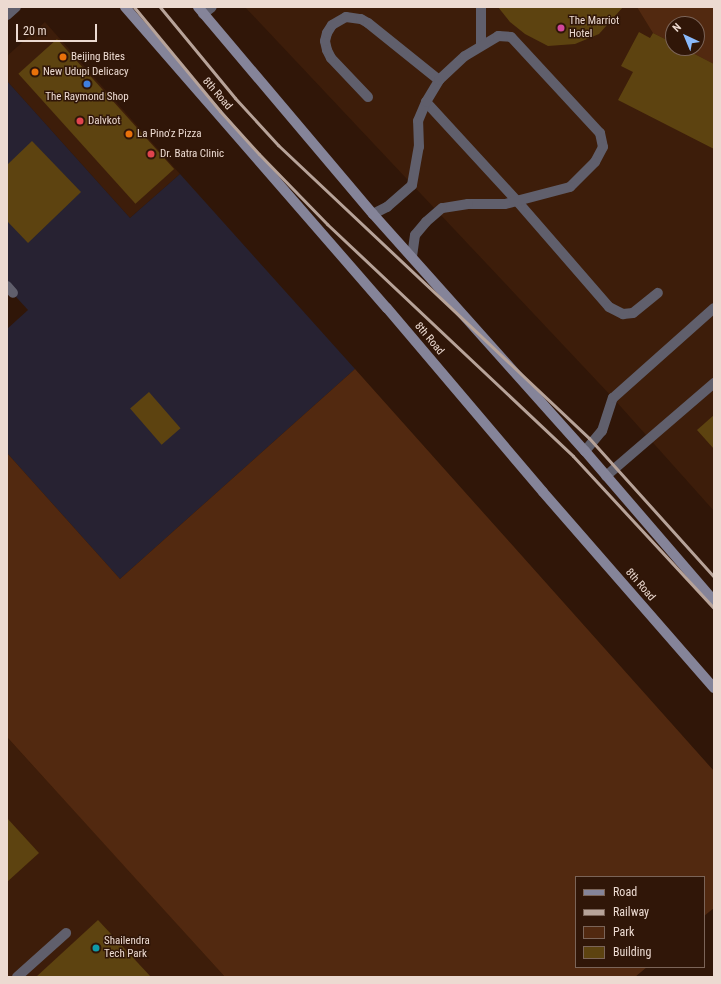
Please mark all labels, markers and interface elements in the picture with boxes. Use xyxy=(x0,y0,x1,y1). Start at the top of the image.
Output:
place label: The Marriot Hotel xyxy=(569,15,619,41)
scale bar xyxy=(18,16,99,42)
north arrow xyxy=(665,16,705,56)
text: N xyxy=(670,21,684,35)
marker: The Marriot Hotel xyxy=(556,23,566,33)
text: 20 m xyxy=(23,24,47,38)
place label: Beijing Bites xyxy=(71,50,125,64)
marker: Beijing Bites xyxy=(58,52,68,62)
place label: New Udupi Delicacy xyxy=(43,65,129,79)
marker: New Udupi Delicacy xyxy=(30,67,40,77)
street label: 8th Road xyxy=(199,75,235,113)
marker: The Raymond Shop xyxy=(82,79,92,89)
place label: The Raymond Shop xyxy=(45,90,129,104)
place label: Dalvkot xyxy=(88,114,121,128)
marker: Dalvkot xyxy=(75,116,85,126)
place label: La Pino'z Pizza xyxy=(137,127,202,141)
marker: La Pino'z Pizza xyxy=(124,129,134,139)
place label: Dr. Batra Clinic xyxy=(160,147,224,161)
marker: Dr. Batra Clinic xyxy=(145,148,157,160)
street label: 8th Road xyxy=(412,320,446,358)
street label: 8th Road xyxy=(622,566,658,604)
legend xyxy=(575,876,705,968)
text: Road xyxy=(613,885,637,899)
text: Railway xyxy=(613,905,649,919)
text: Park xyxy=(613,925,634,939)
place label: Shailendra Tech Park xyxy=(104,935,150,961)
marker: Shailendra Tech Park xyxy=(91,943,101,953)
text: Building xyxy=(613,945,651,959)

